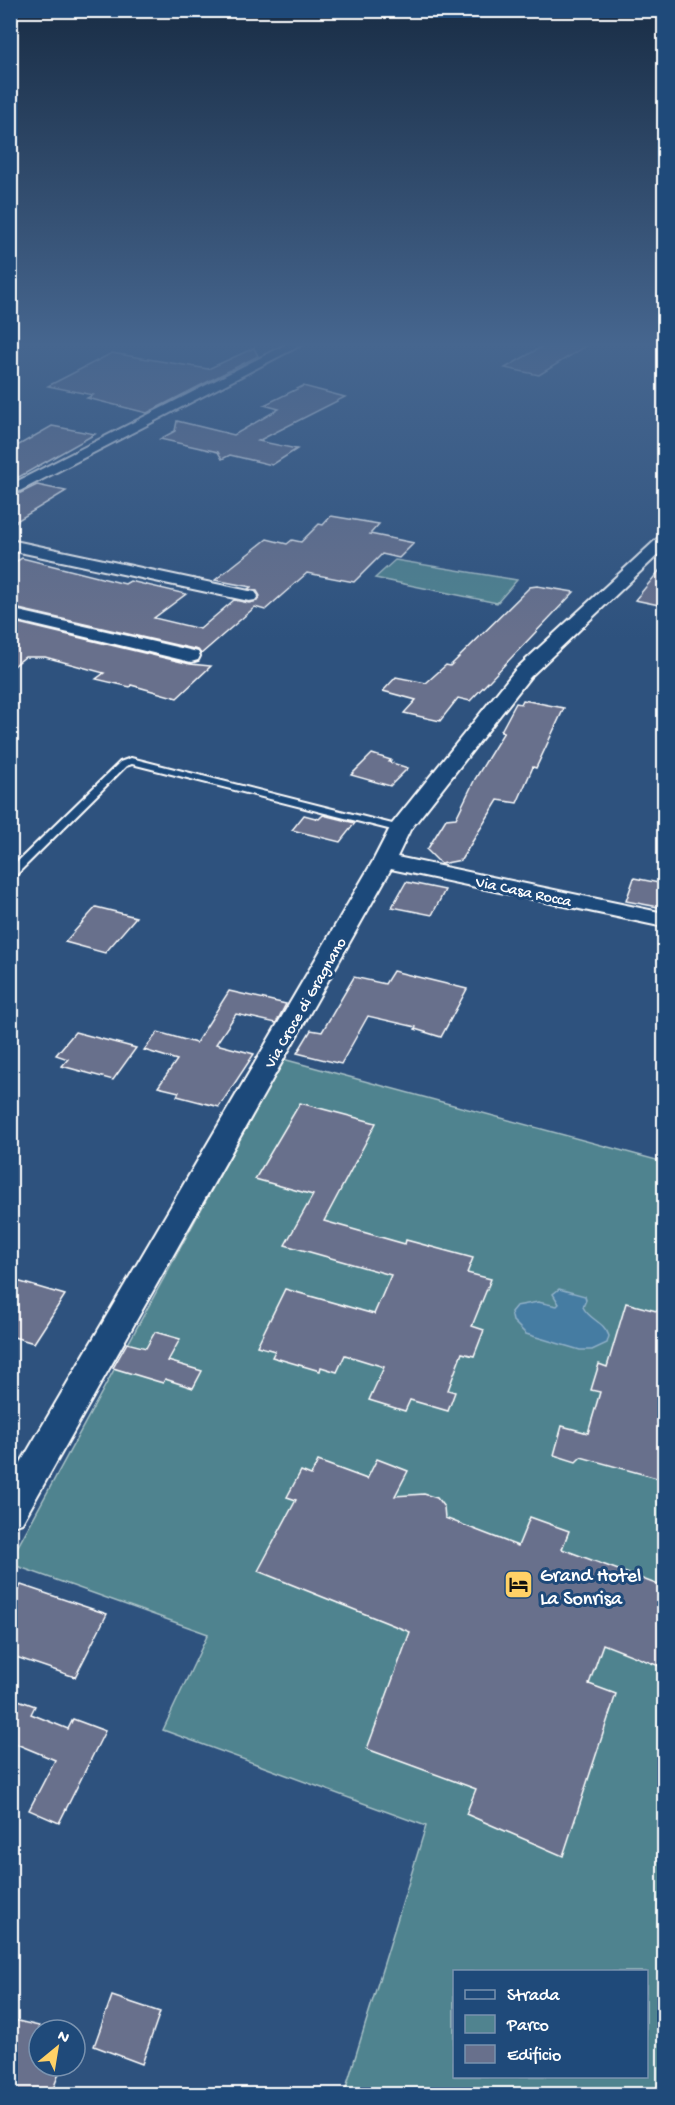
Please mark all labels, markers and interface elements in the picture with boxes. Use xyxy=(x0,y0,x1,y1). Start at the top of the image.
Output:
street label: Via Casa Rocca xyxy=(473,874,574,913)
street label: Via Croce di Gragnano xyxy=(261,935,352,1073)
place label: Grand Hotel La Sonrisa xyxy=(540,1566,641,1612)
hotel icon: Grand Hotel La Sonrisa xyxy=(503,1569,535,1601)
legend xyxy=(453,1970,648,2078)
text: Strada xyxy=(507,1986,561,2007)
text: Parco xyxy=(506,2016,549,2037)
north arrow xyxy=(27,2018,87,2078)
text: N xyxy=(53,2027,72,2049)
text: Edificio xyxy=(507,2046,561,2067)

